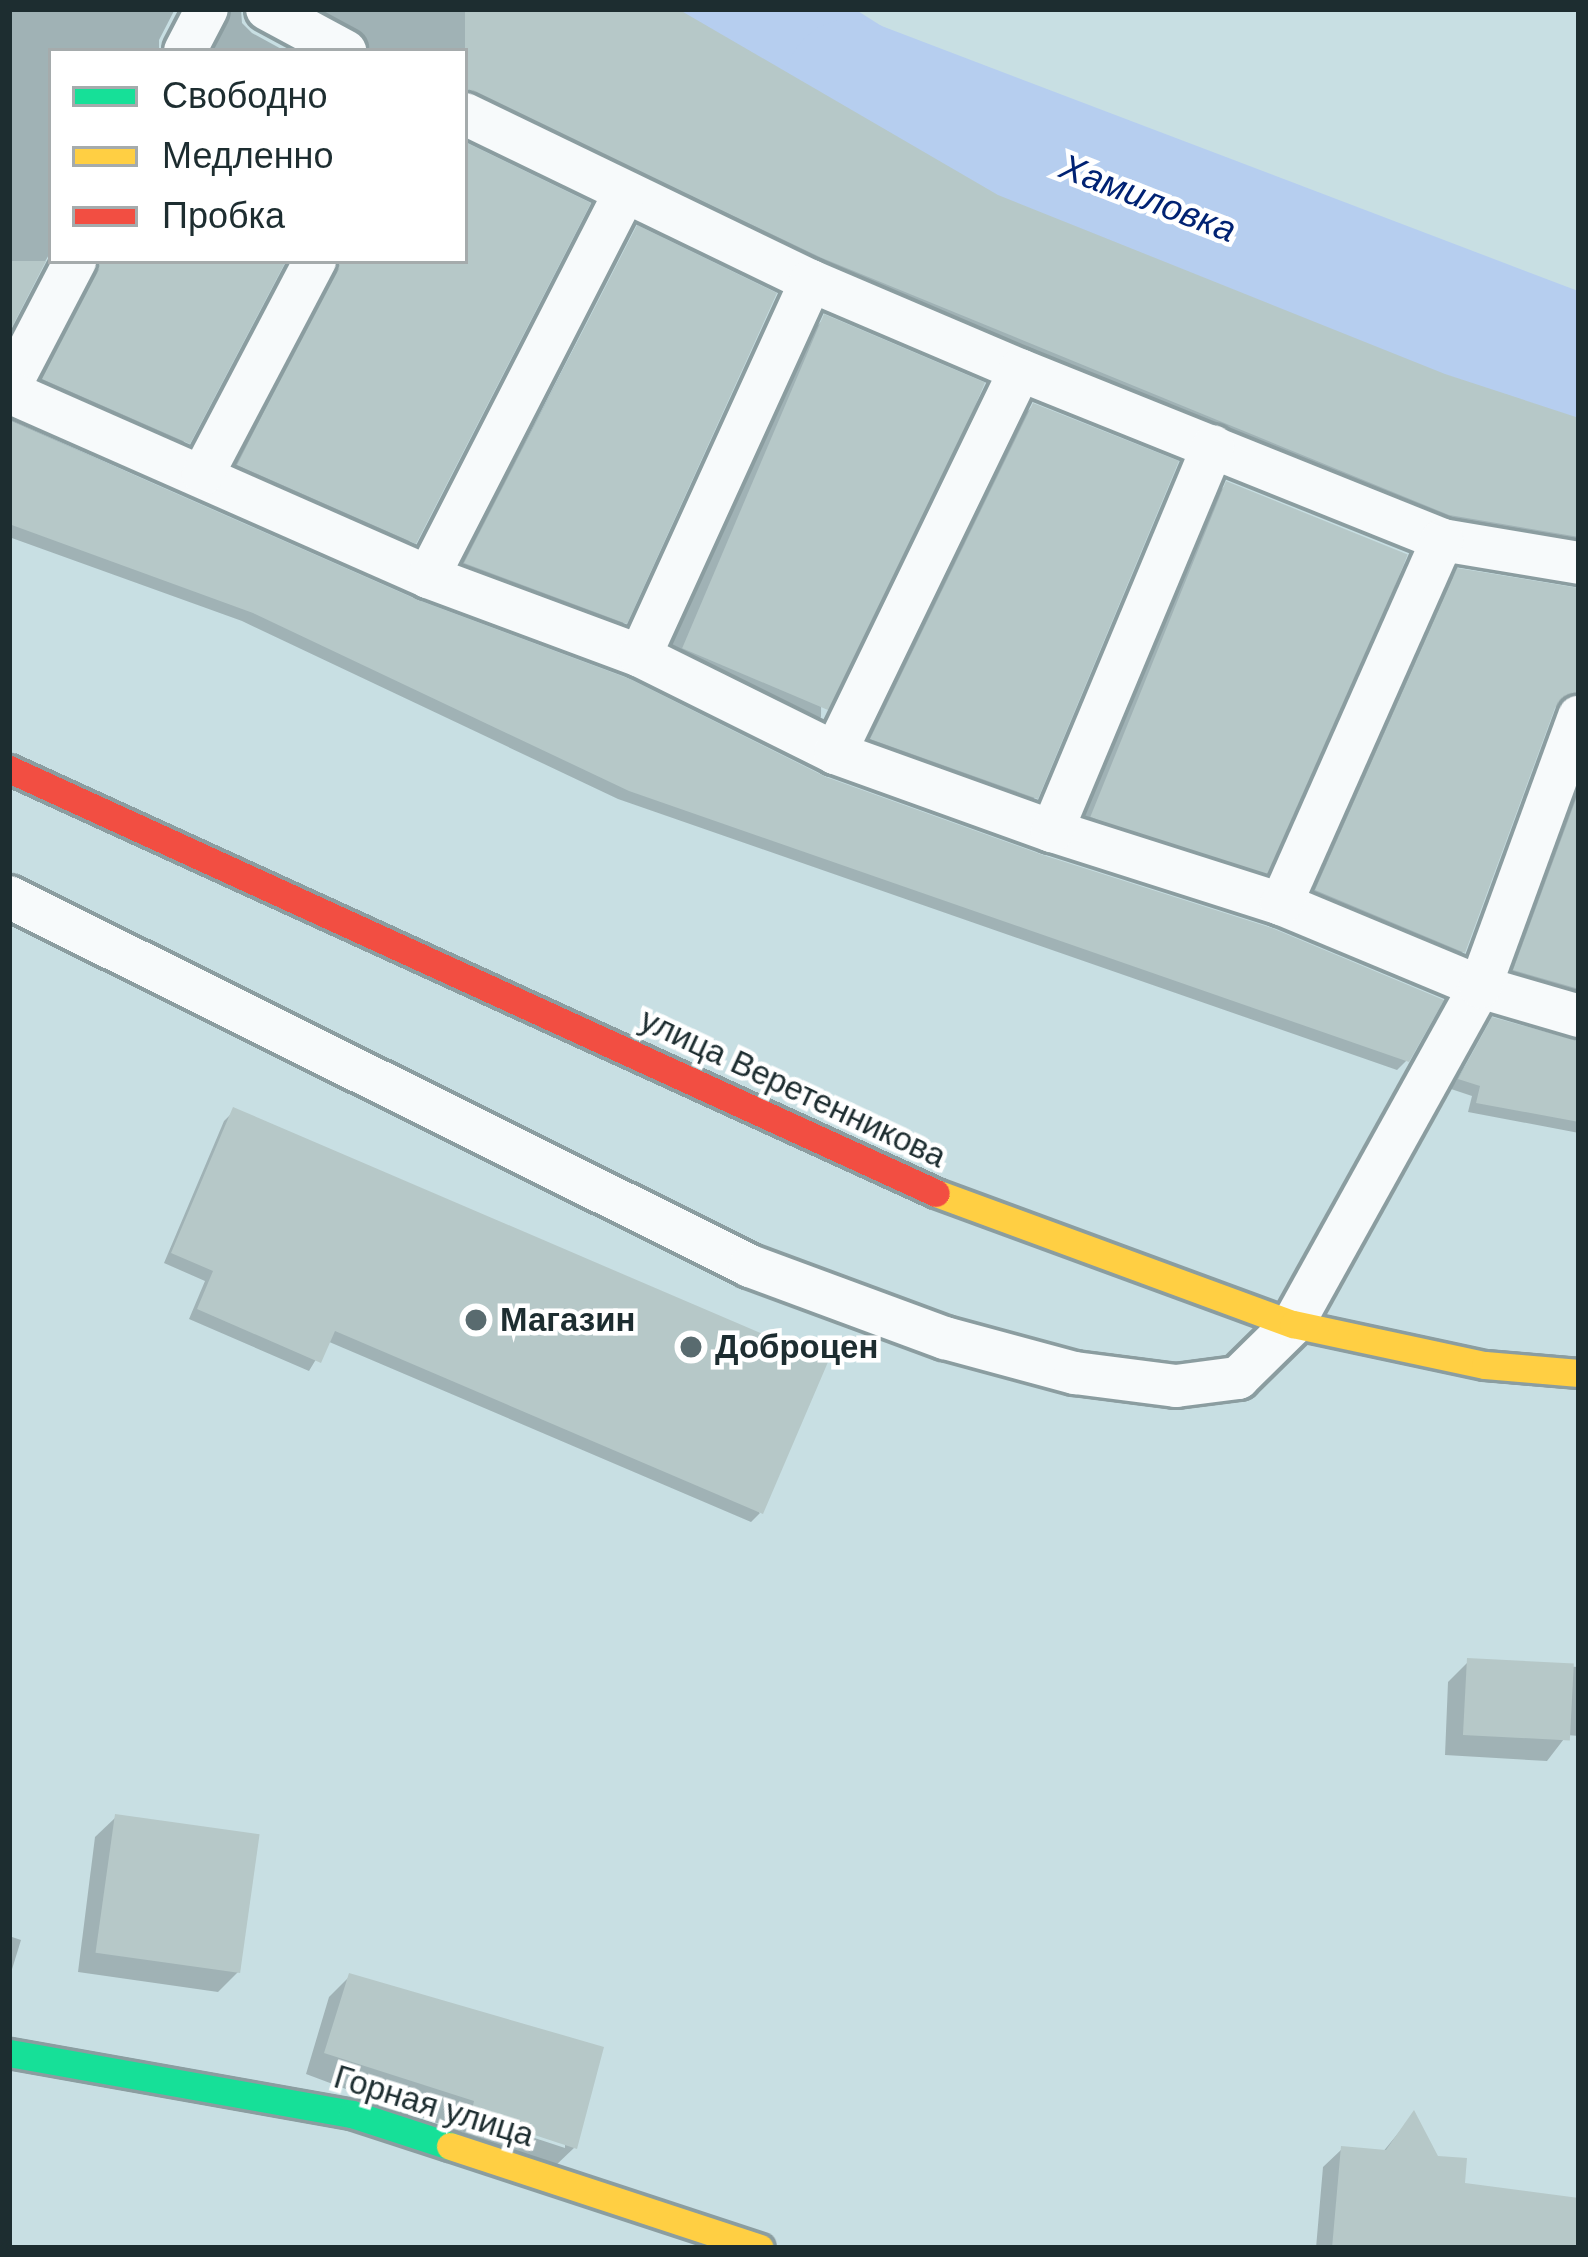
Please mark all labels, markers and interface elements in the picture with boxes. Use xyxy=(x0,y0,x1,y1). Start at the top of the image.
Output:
legend xyxy=(48,48,468,264)
text: Свободно xyxy=(162,75,328,116)
text: Медленно xyxy=(162,135,333,176)
water label: Хамиловка xyxy=(1054,145,1242,251)
text: Пробка xyxy=(162,195,285,236)
street label: улица Веретенникова xyxy=(634,1000,952,1176)
place label: Магазин xyxy=(500,1300,635,1340)
marker: Магазин xyxy=(463,1307,489,1333)
place label: Доброцен xyxy=(715,1327,878,1367)
marker: Доброцен xyxy=(678,1334,704,1360)
street label: Горная улица xyxy=(329,2057,539,2155)

